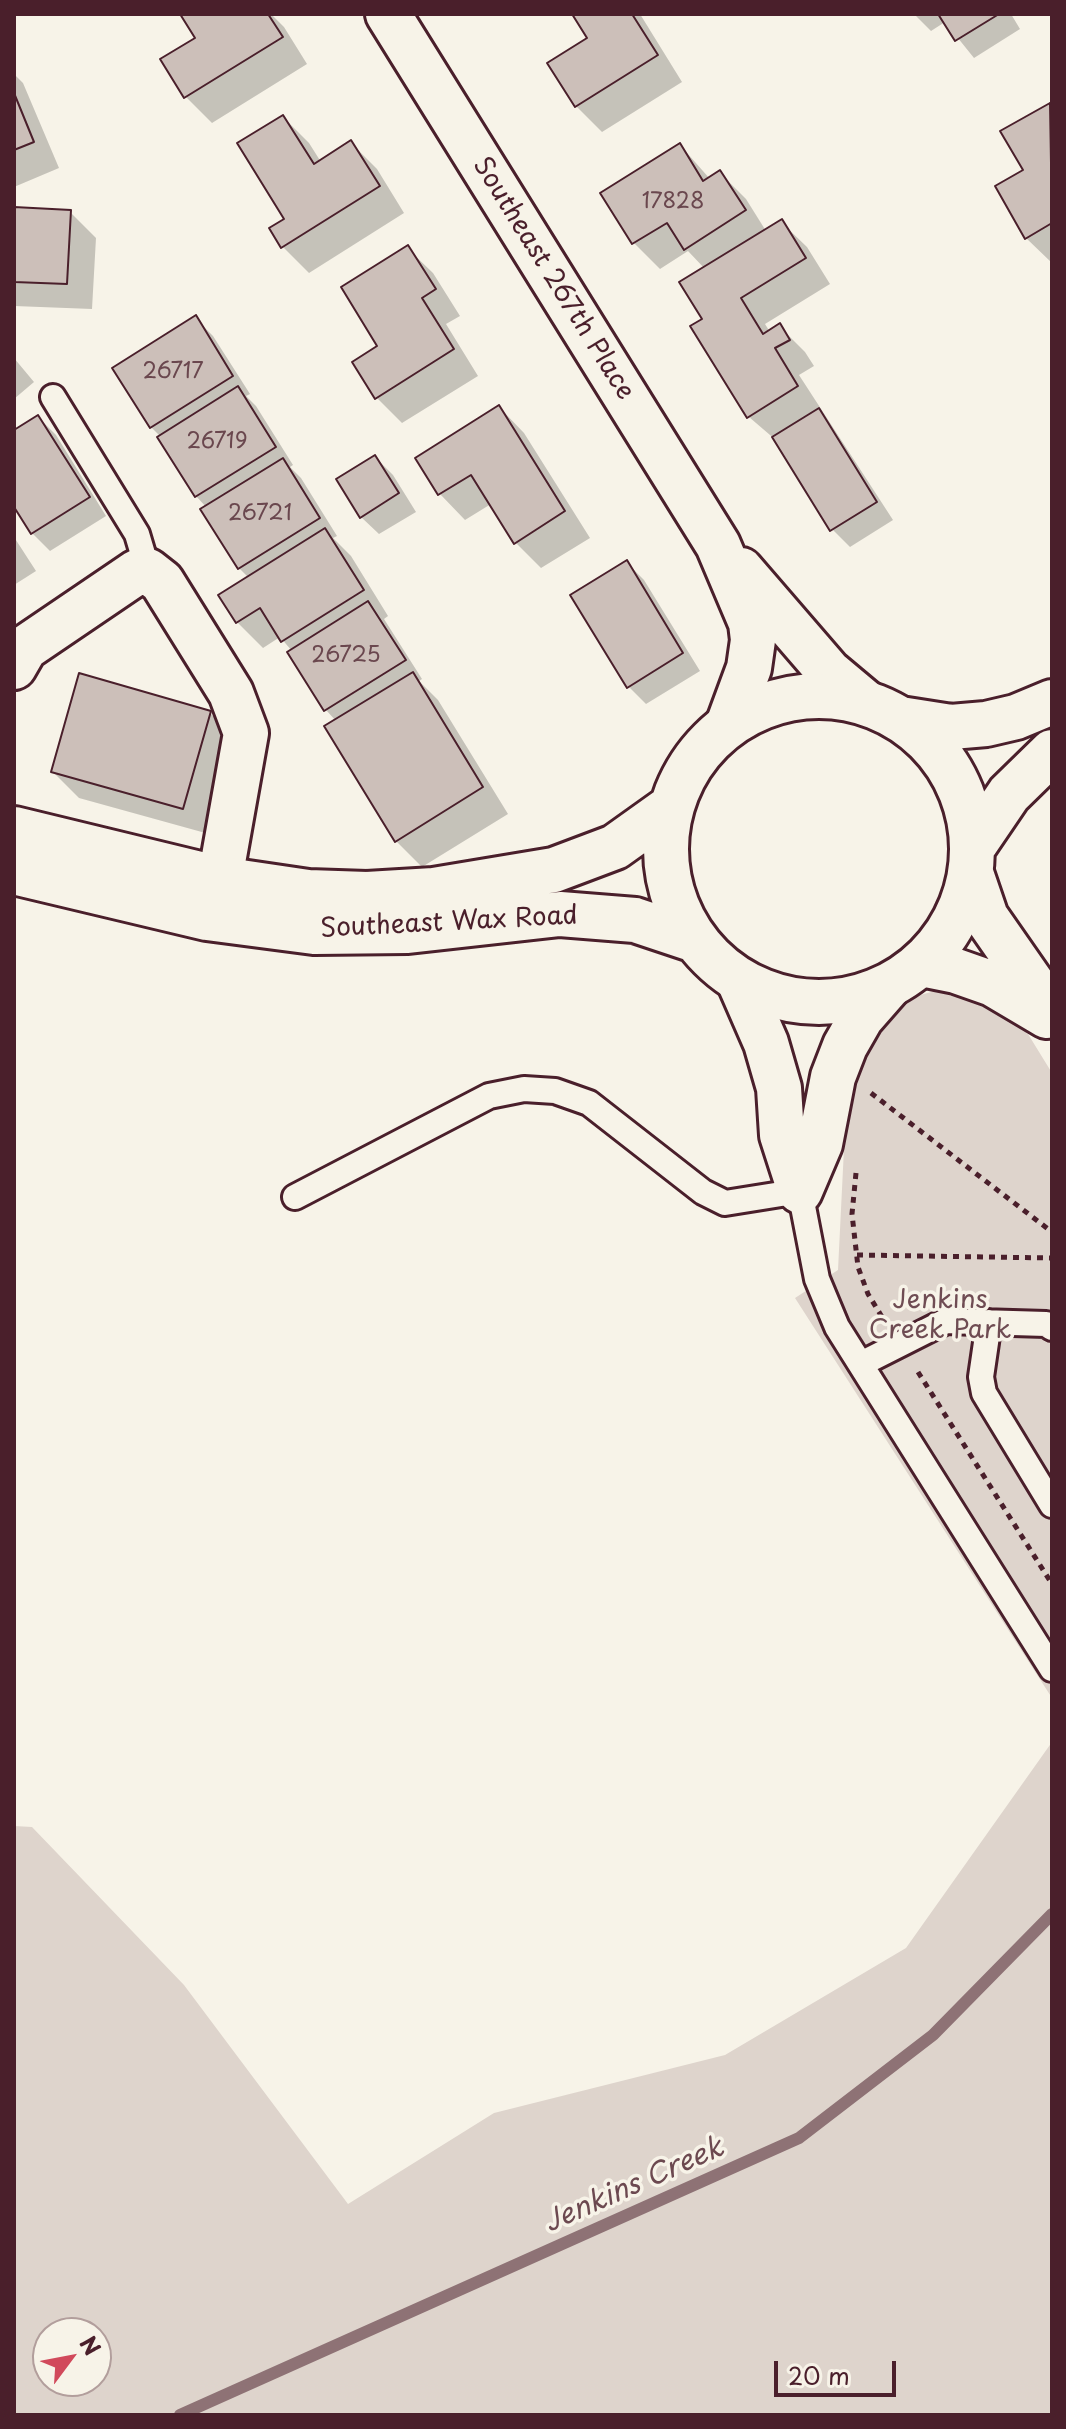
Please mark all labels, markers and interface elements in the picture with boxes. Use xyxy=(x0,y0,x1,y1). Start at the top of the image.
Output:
street label: Southeast 267th Place xyxy=(466,152,640,406)
house number: 17828 xyxy=(642,189,704,215)
house number: 26717 xyxy=(142,359,204,385)
house number: 26719 xyxy=(186,429,248,455)
house number: 26721 xyxy=(228,501,292,527)
house number: 26725 xyxy=(311,643,381,669)
street label: Southeast Wax Road xyxy=(319,901,579,945)
park label: Jenkins Creek Park xyxy=(869,1285,1011,1346)
water label: Jenkins Creek xyxy=(539,2131,729,2241)
north arrow xyxy=(32,2317,112,2397)
text: N xyxy=(72,2329,110,2361)
scale bar xyxy=(778,2345,900,2395)
text: 20 m xyxy=(788,2357,850,2393)

